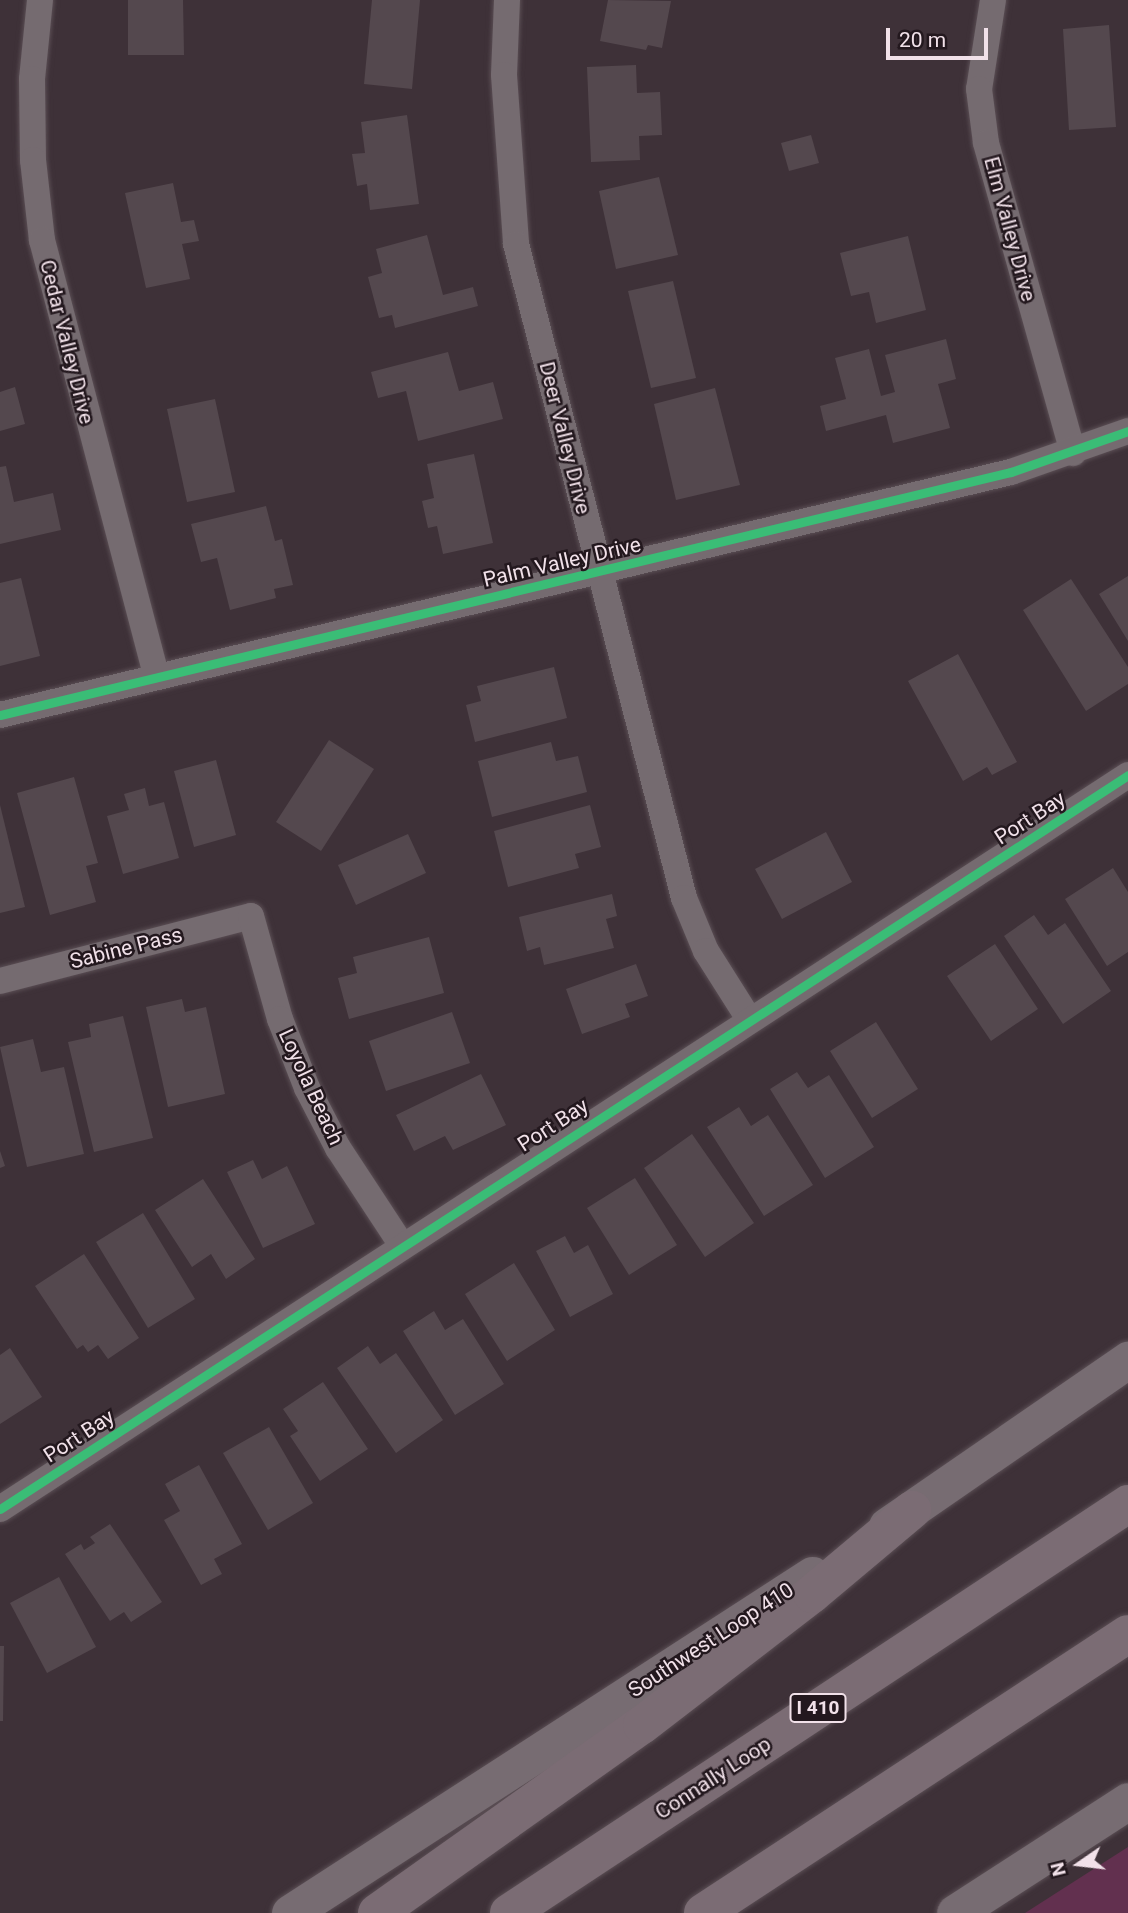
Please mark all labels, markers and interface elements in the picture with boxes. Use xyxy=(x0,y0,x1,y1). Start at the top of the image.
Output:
scale bar xyxy=(890,14,992,58)
text: 20 m xyxy=(899,28,946,52)
street label: Elm Valley Drive xyxy=(979,154,1041,304)
street label: Cedar Valley Drive xyxy=(34,257,100,427)
street label: Deer Valley Drive xyxy=(534,359,596,517)
street label: Palm Valley Drive xyxy=(481,532,643,592)
street label: Port Bay xyxy=(990,786,1070,850)
street label: Sabine Pass xyxy=(67,922,185,974)
street label: Loyola Beach xyxy=(273,1025,349,1149)
street label: Port Bay xyxy=(513,1093,593,1157)
street label: Port Bay xyxy=(39,1404,119,1468)
street label: Southwest Loop 410 xyxy=(624,1577,798,1703)
road number: I 410 xyxy=(788,1692,848,1724)
street label: Connally Loop xyxy=(651,1731,775,1825)
north arrow xyxy=(1044,1829,1114,1899)
text: N xyxy=(1045,1860,1071,1878)

